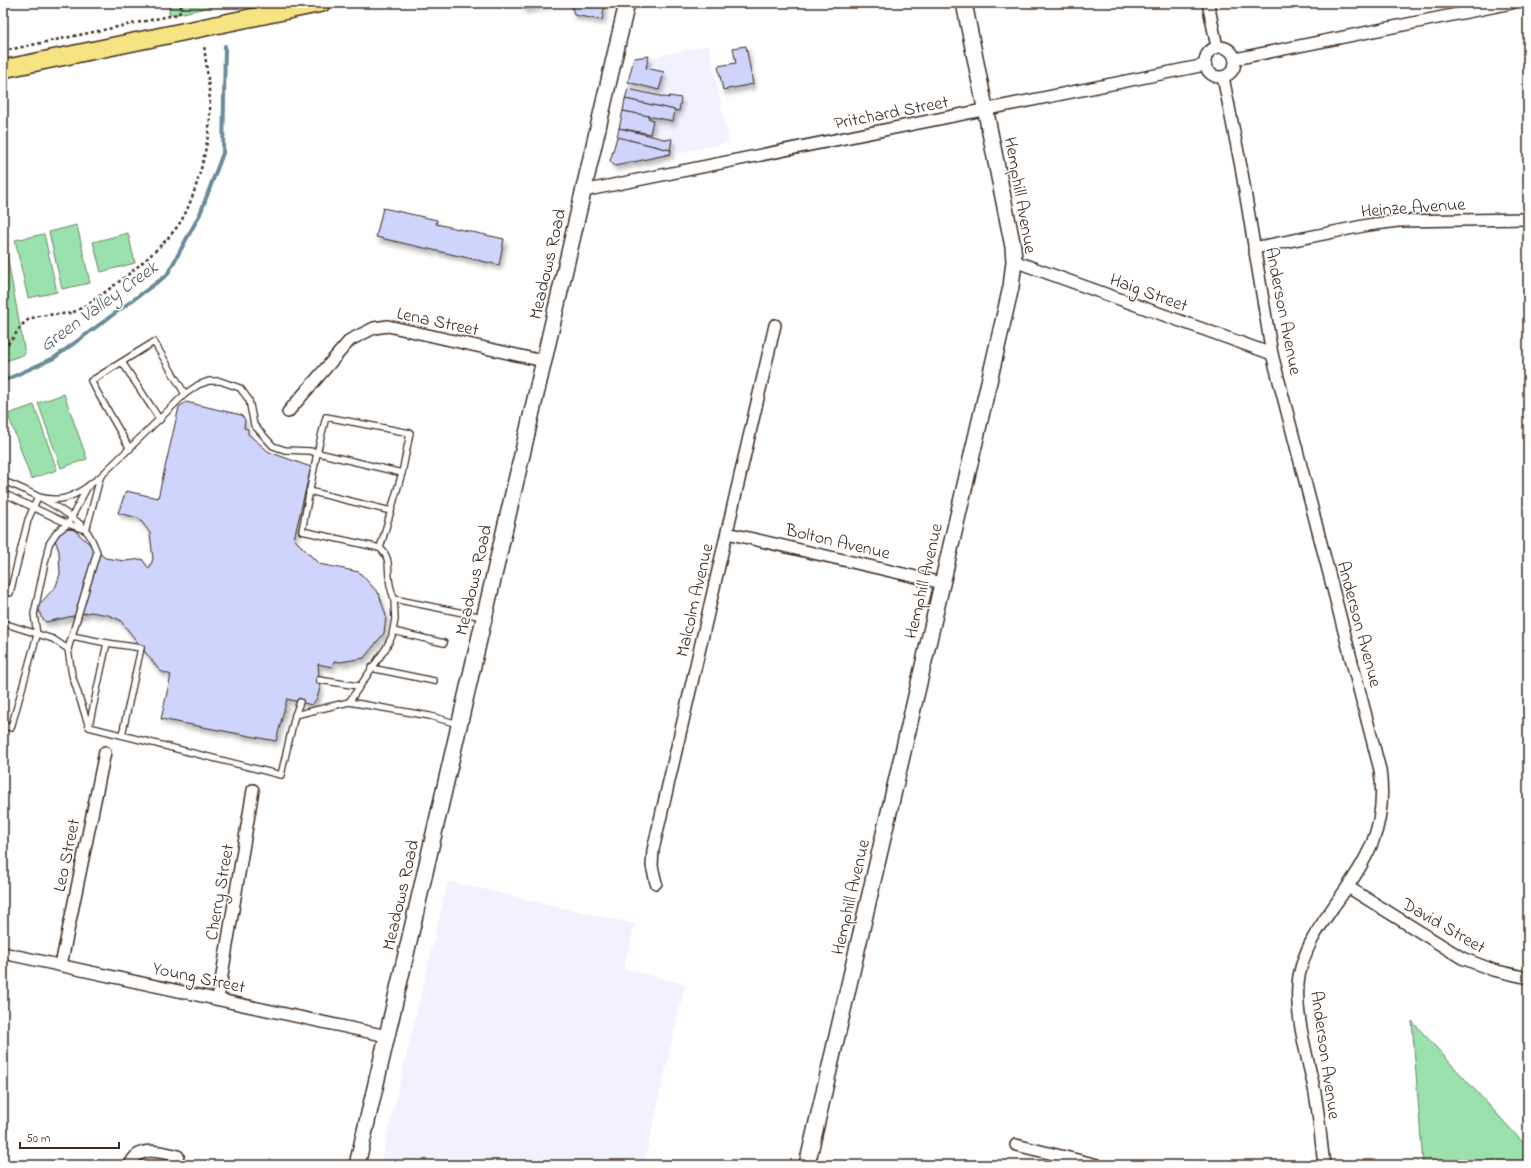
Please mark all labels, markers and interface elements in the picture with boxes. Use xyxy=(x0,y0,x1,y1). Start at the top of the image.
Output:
street label: Pritchard Street xyxy=(832,90,951,138)
street label: Hemphill Avenue xyxy=(996,135,1042,257)
street label: Heinze Avenue xyxy=(1360,192,1467,226)
street label: Meadows Road xyxy=(524,207,574,322)
street label: Anderson Avenue xyxy=(1257,245,1307,378)
water label: Green Valley Creek xyxy=(35,255,165,359)
street label: Haig Street xyxy=(1105,268,1191,321)
street label: Lena Street xyxy=(394,302,481,344)
street label: Bolton Avenue xyxy=(782,518,893,568)
street label: Hemphill Avenue xyxy=(899,520,951,642)
street label: Meadows Road xyxy=(450,523,500,638)
street label: Malcolm Avenue xyxy=(670,540,722,660)
street label: Anderson Avenue xyxy=(1329,559,1388,691)
street label: Leo Street xyxy=(48,817,88,894)
street label: Hemphill Avenue xyxy=(826,836,878,958)
street label: Meadows Road xyxy=(377,838,427,953)
street label: Cherry Street xyxy=(200,842,242,943)
street label: David Street xyxy=(1395,892,1490,961)
street label: Young Street xyxy=(150,956,247,1002)
street label: Anderson Avenue xyxy=(1302,989,1346,1122)
scale bar xyxy=(20,1124,119,1150)
text: 50 m xyxy=(26,1130,50,1148)

